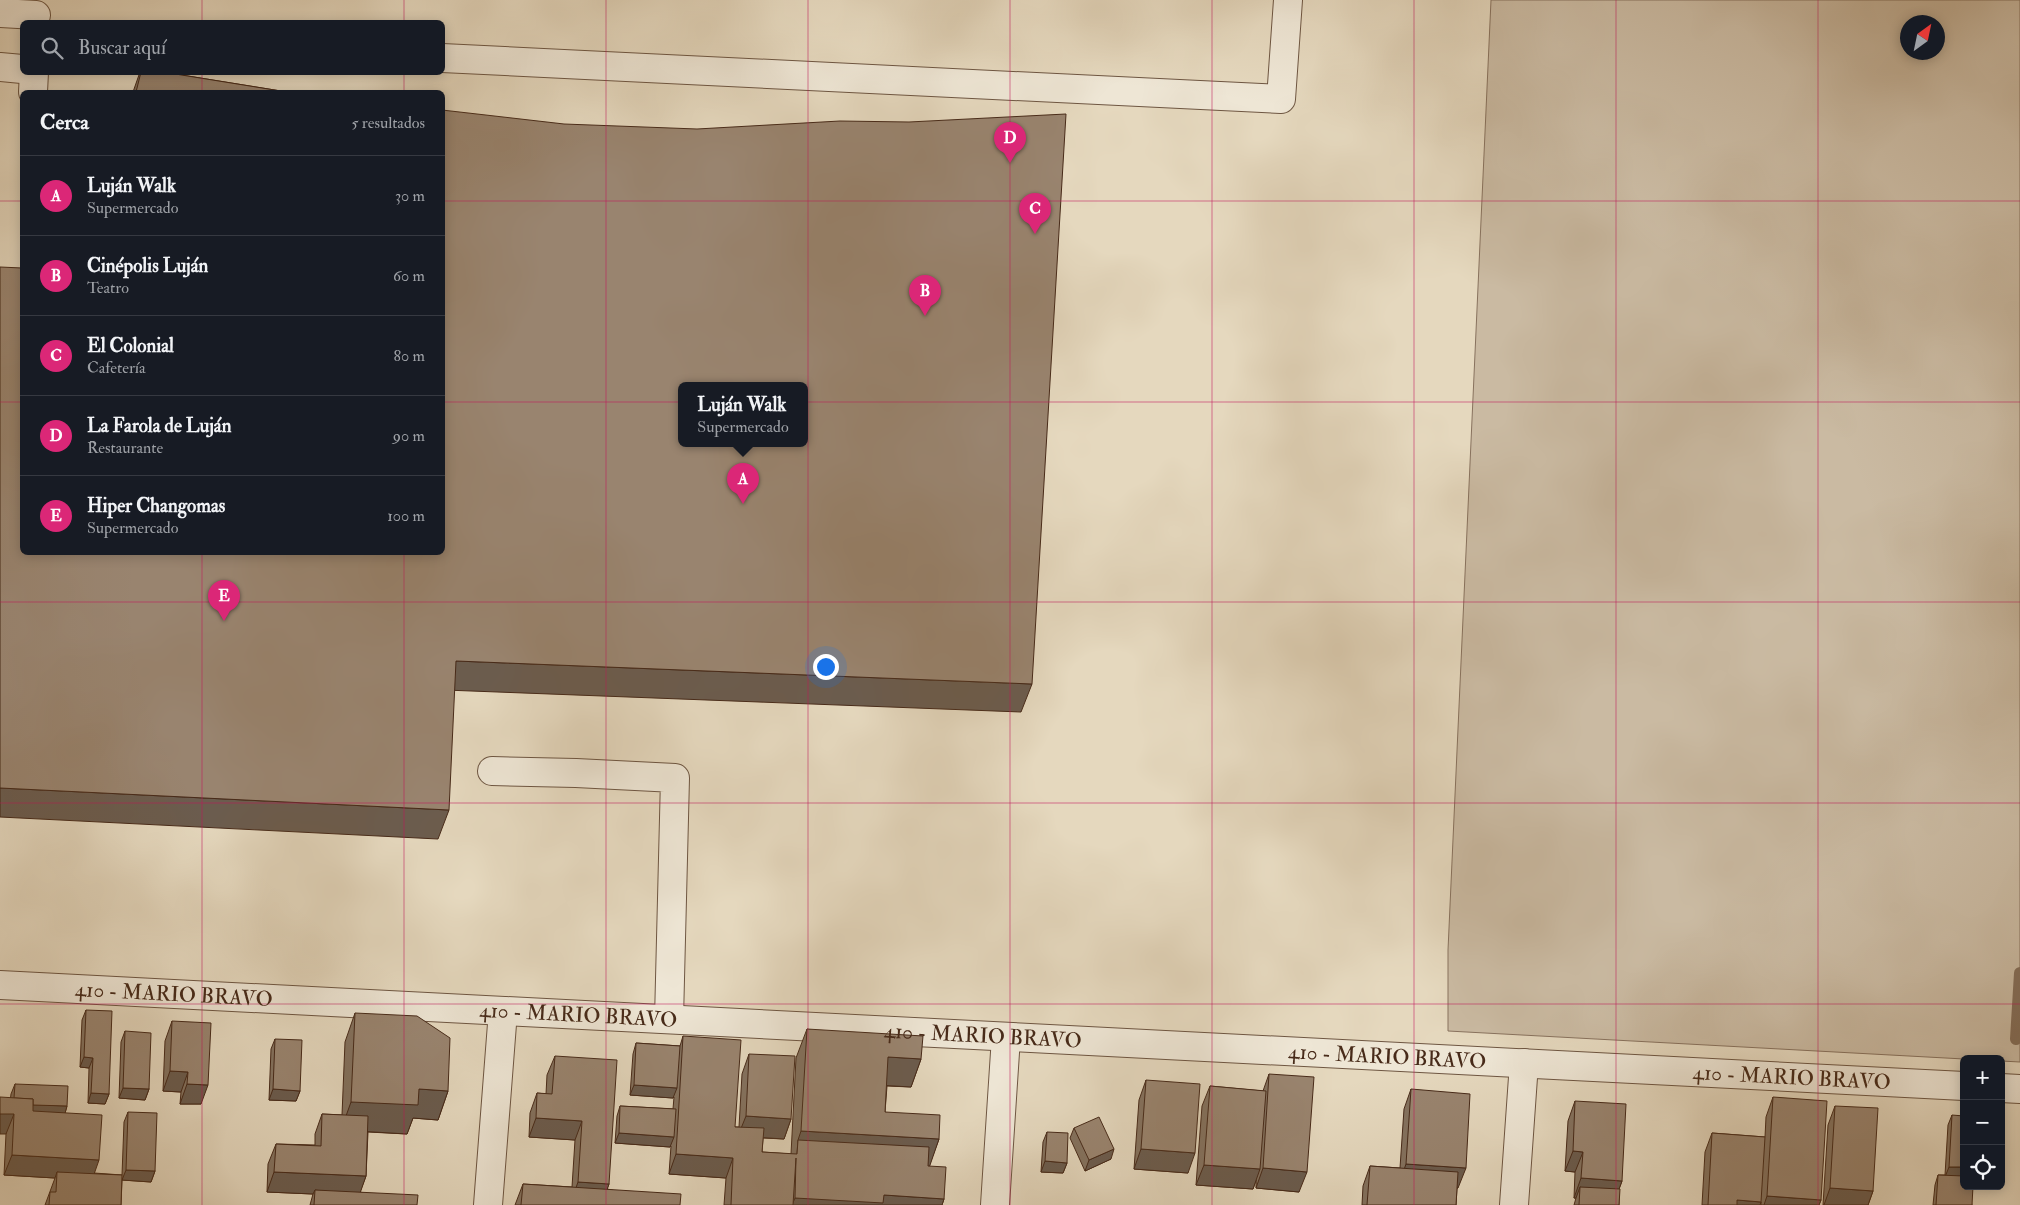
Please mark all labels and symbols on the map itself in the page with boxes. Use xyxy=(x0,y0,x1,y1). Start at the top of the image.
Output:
north arrow xyxy=(1900,15,1945,60)
pin: D xyxy=(994,122,1026,163)
pin: C xyxy=(1019,193,1051,234)
pin: B xyxy=(909,275,941,316)
pin: A xyxy=(727,463,759,504)
pin: E xyxy=(208,580,240,621)
your location xyxy=(813,654,839,680)
street label: 410 - MARIO BRAVO xyxy=(74,975,273,1013)
street label: 410 - MARIO BRAVO xyxy=(479,996,678,1033)
street label: 410 - MARIO BRAVO xyxy=(883,1017,1082,1054)
street label: 410 - MARIO BRAVO xyxy=(1288,1038,1487,1075)
street label: 410 - MARIO BRAVO xyxy=(1692,1059,1891,1096)

